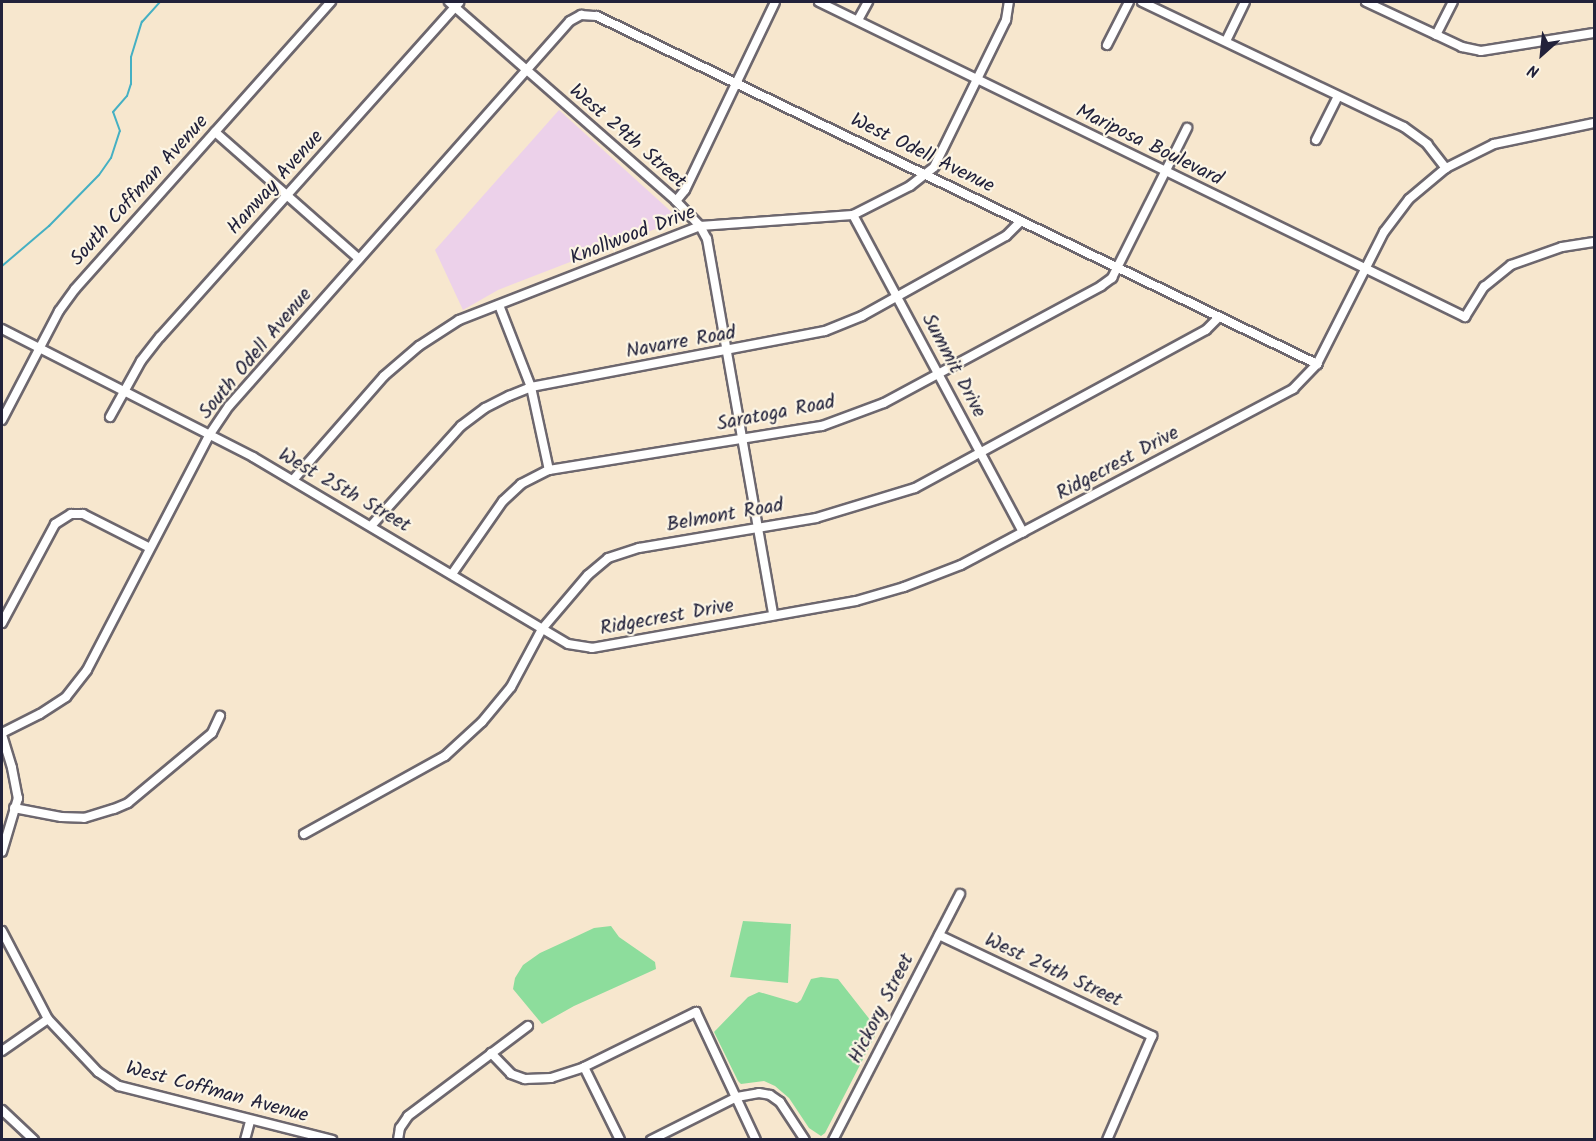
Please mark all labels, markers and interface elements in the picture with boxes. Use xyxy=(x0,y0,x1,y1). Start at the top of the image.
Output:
north arrow xyxy=(1512,24,1572,84)
text: N xyxy=(1523,57,1544,84)
street label: West 29th Street xyxy=(563,80,691,194)
street label: Mariposa Boulevard xyxy=(1071,100,1227,192)
street label: West Odell Avenue xyxy=(846,109,998,199)
street label: South Coffman Avenue xyxy=(66,111,214,271)
street label: Hanway Avenue xyxy=(223,126,329,240)
street label: Knollwood Drive xyxy=(567,201,699,271)
street label: South Odell Avenue xyxy=(194,284,318,424)
street label: Summit Drive xyxy=(916,310,990,422)
street label: Navarre Road xyxy=(624,322,738,364)
street label: Saratoga Road xyxy=(715,391,837,437)
street label: Ridgecrest Drive xyxy=(1053,422,1183,506)
street label: West 25th Street xyxy=(274,443,414,539)
street label: Belmont Road xyxy=(665,494,785,538)
street label: Ridgecrest Drive xyxy=(598,594,736,642)
street label: West 24th Street xyxy=(981,929,1125,1013)
street label: Hickory Street xyxy=(844,950,920,1068)
street label: West Coffman Avenue xyxy=(123,1057,311,1129)

